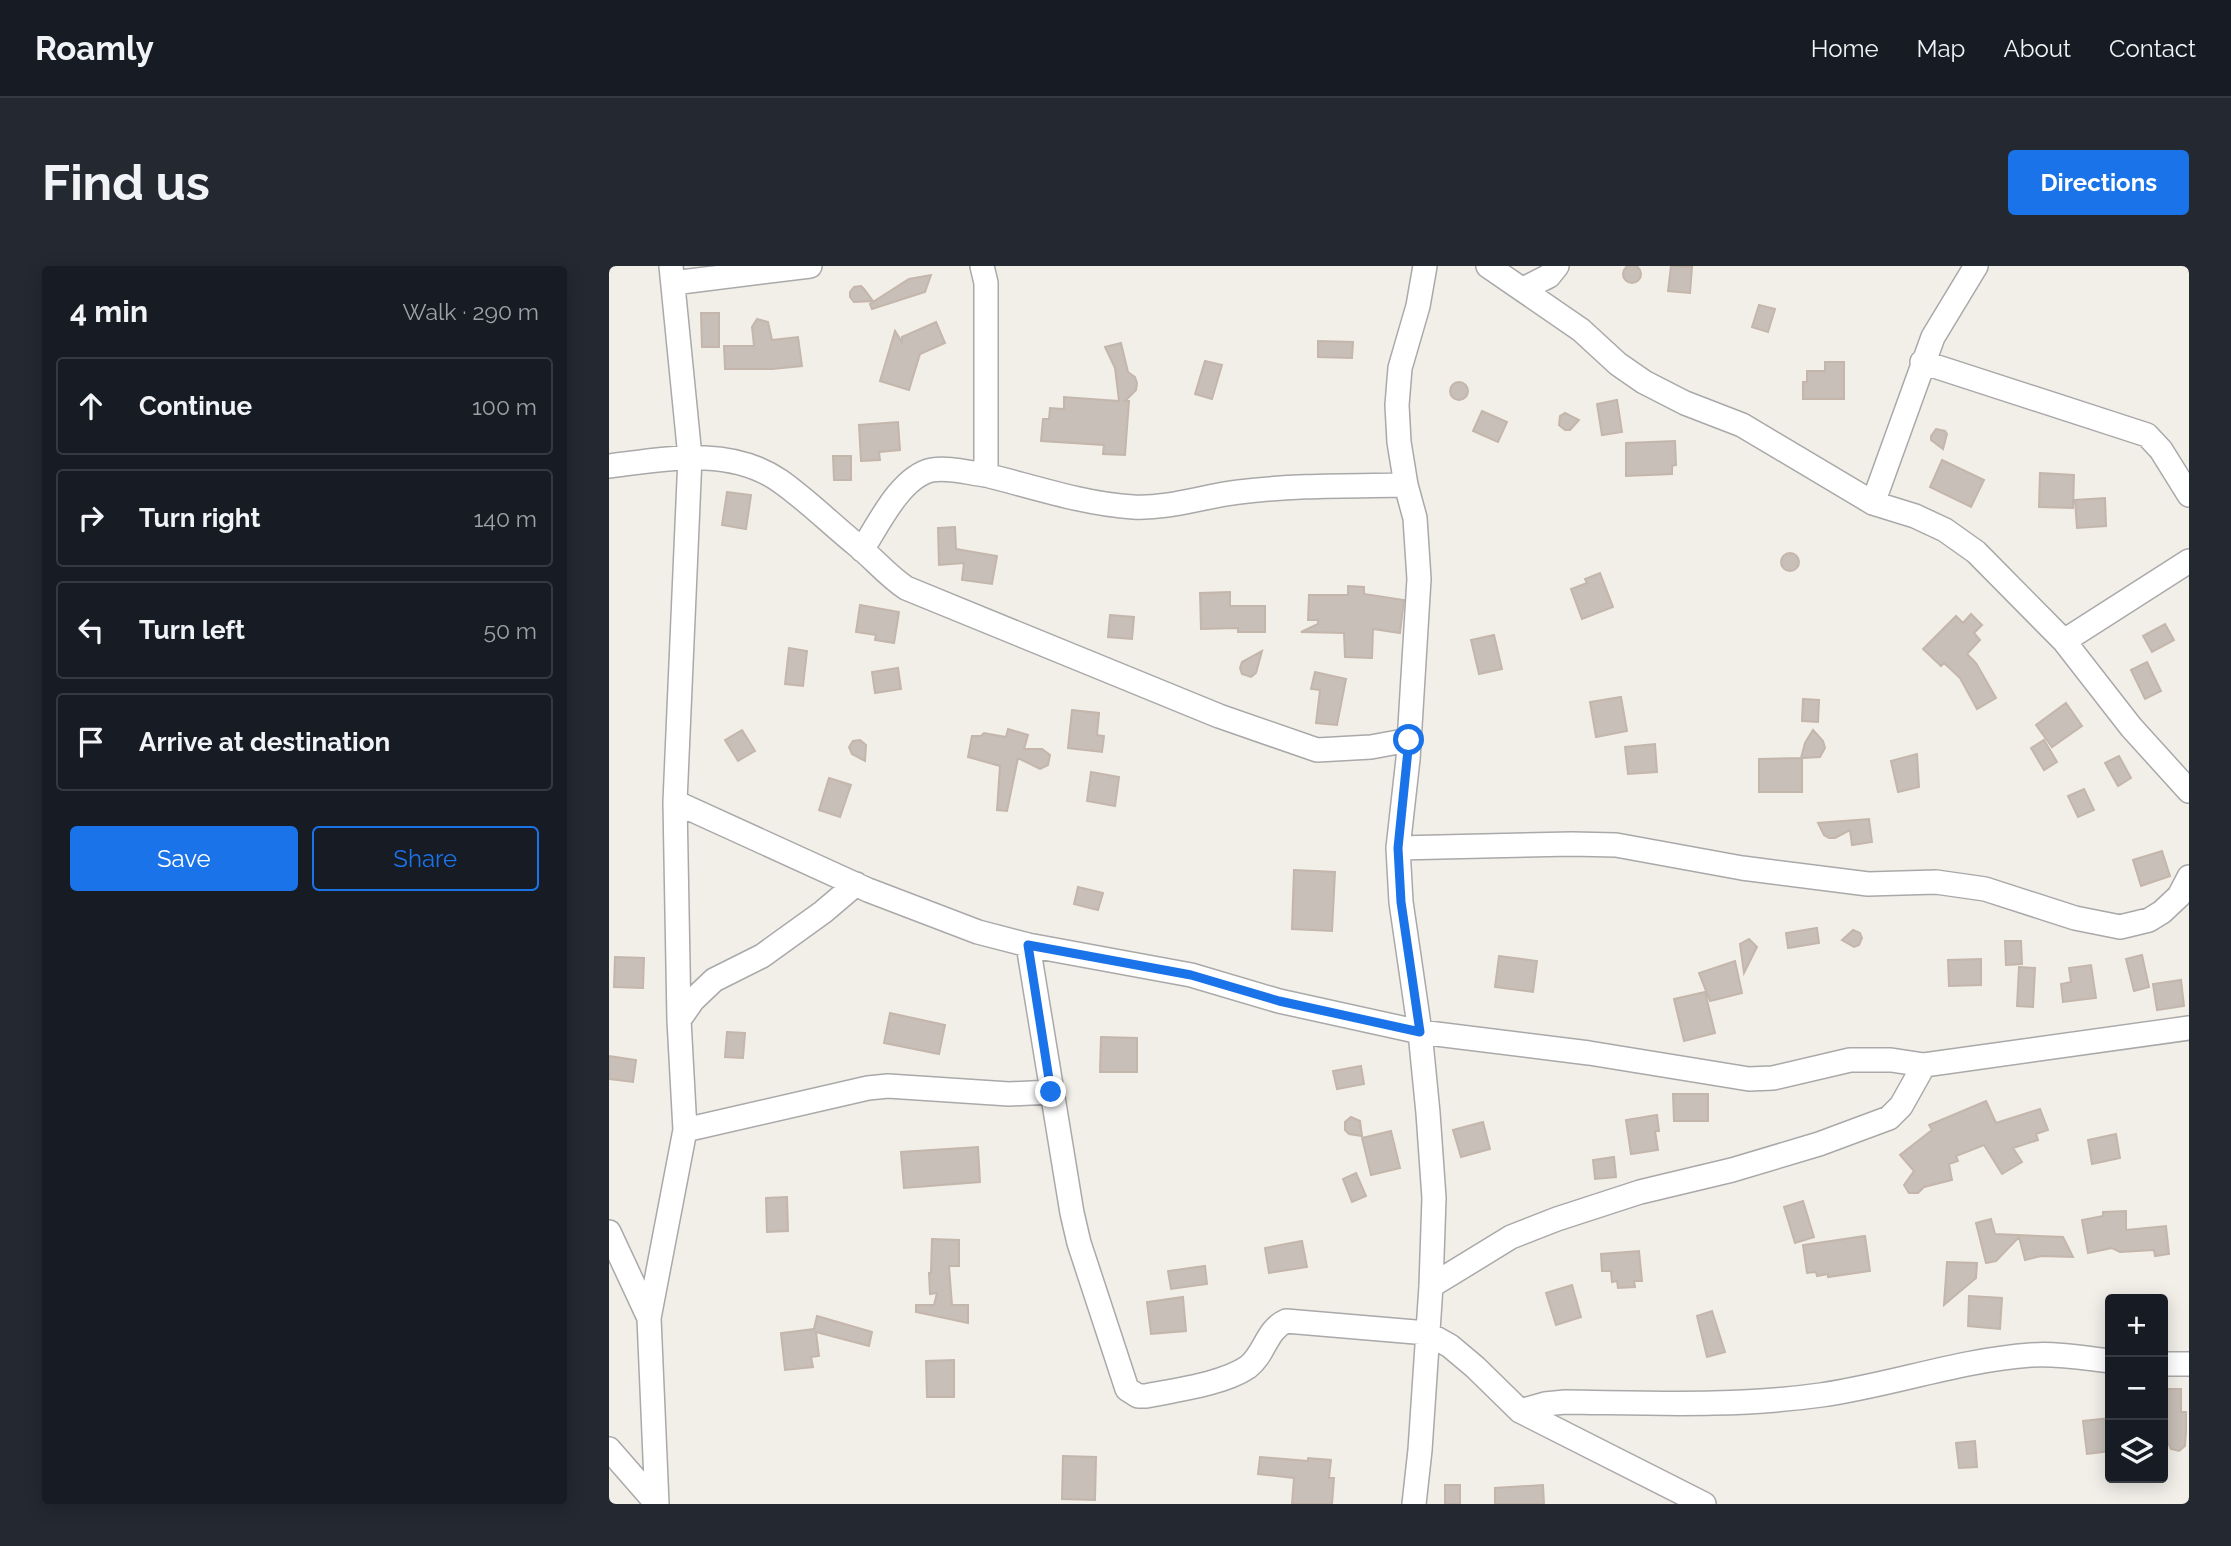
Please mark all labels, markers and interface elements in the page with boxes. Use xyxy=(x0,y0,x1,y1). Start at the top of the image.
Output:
text: Roamly xyxy=(35,29,154,68)
text: Home xyxy=(1811,34,1879,63)
text: Map xyxy=(1917,34,1965,63)
text: About xyxy=(2003,34,2071,63)
text: Contact xyxy=(2109,34,2196,63)
button: Directions xyxy=(2008,150,2189,215)
text: Find us xyxy=(42,154,210,211)
text: 4 min xyxy=(70,294,148,329)
text: Walk · 290 m xyxy=(403,298,539,325)
icon: ahead xyxy=(72,387,110,425)
text: Continue xyxy=(139,391,252,421)
text: 100 m xyxy=(472,393,537,420)
icon: right xyxy=(72,499,110,537)
text: Turn right xyxy=(139,503,260,533)
text: 140 m xyxy=(474,505,537,532)
icon: left xyxy=(72,611,110,649)
text: Turn left xyxy=(139,615,245,645)
text: 50 m xyxy=(483,617,537,644)
icon: arrive xyxy=(72,723,110,761)
route start xyxy=(1393,724,1424,755)
text: Arrive at destination xyxy=(139,727,390,757)
button: Save xyxy=(70,826,298,891)
button: Share xyxy=(312,826,539,891)
route end xyxy=(1035,1076,1066,1107)
map controls xyxy=(2105,1294,2168,1483)
button: + xyxy=(2105,1294,2168,1357)
button: − xyxy=(2105,1357,2168,1420)
button: layers xyxy=(2105,1420,2168,1483)

